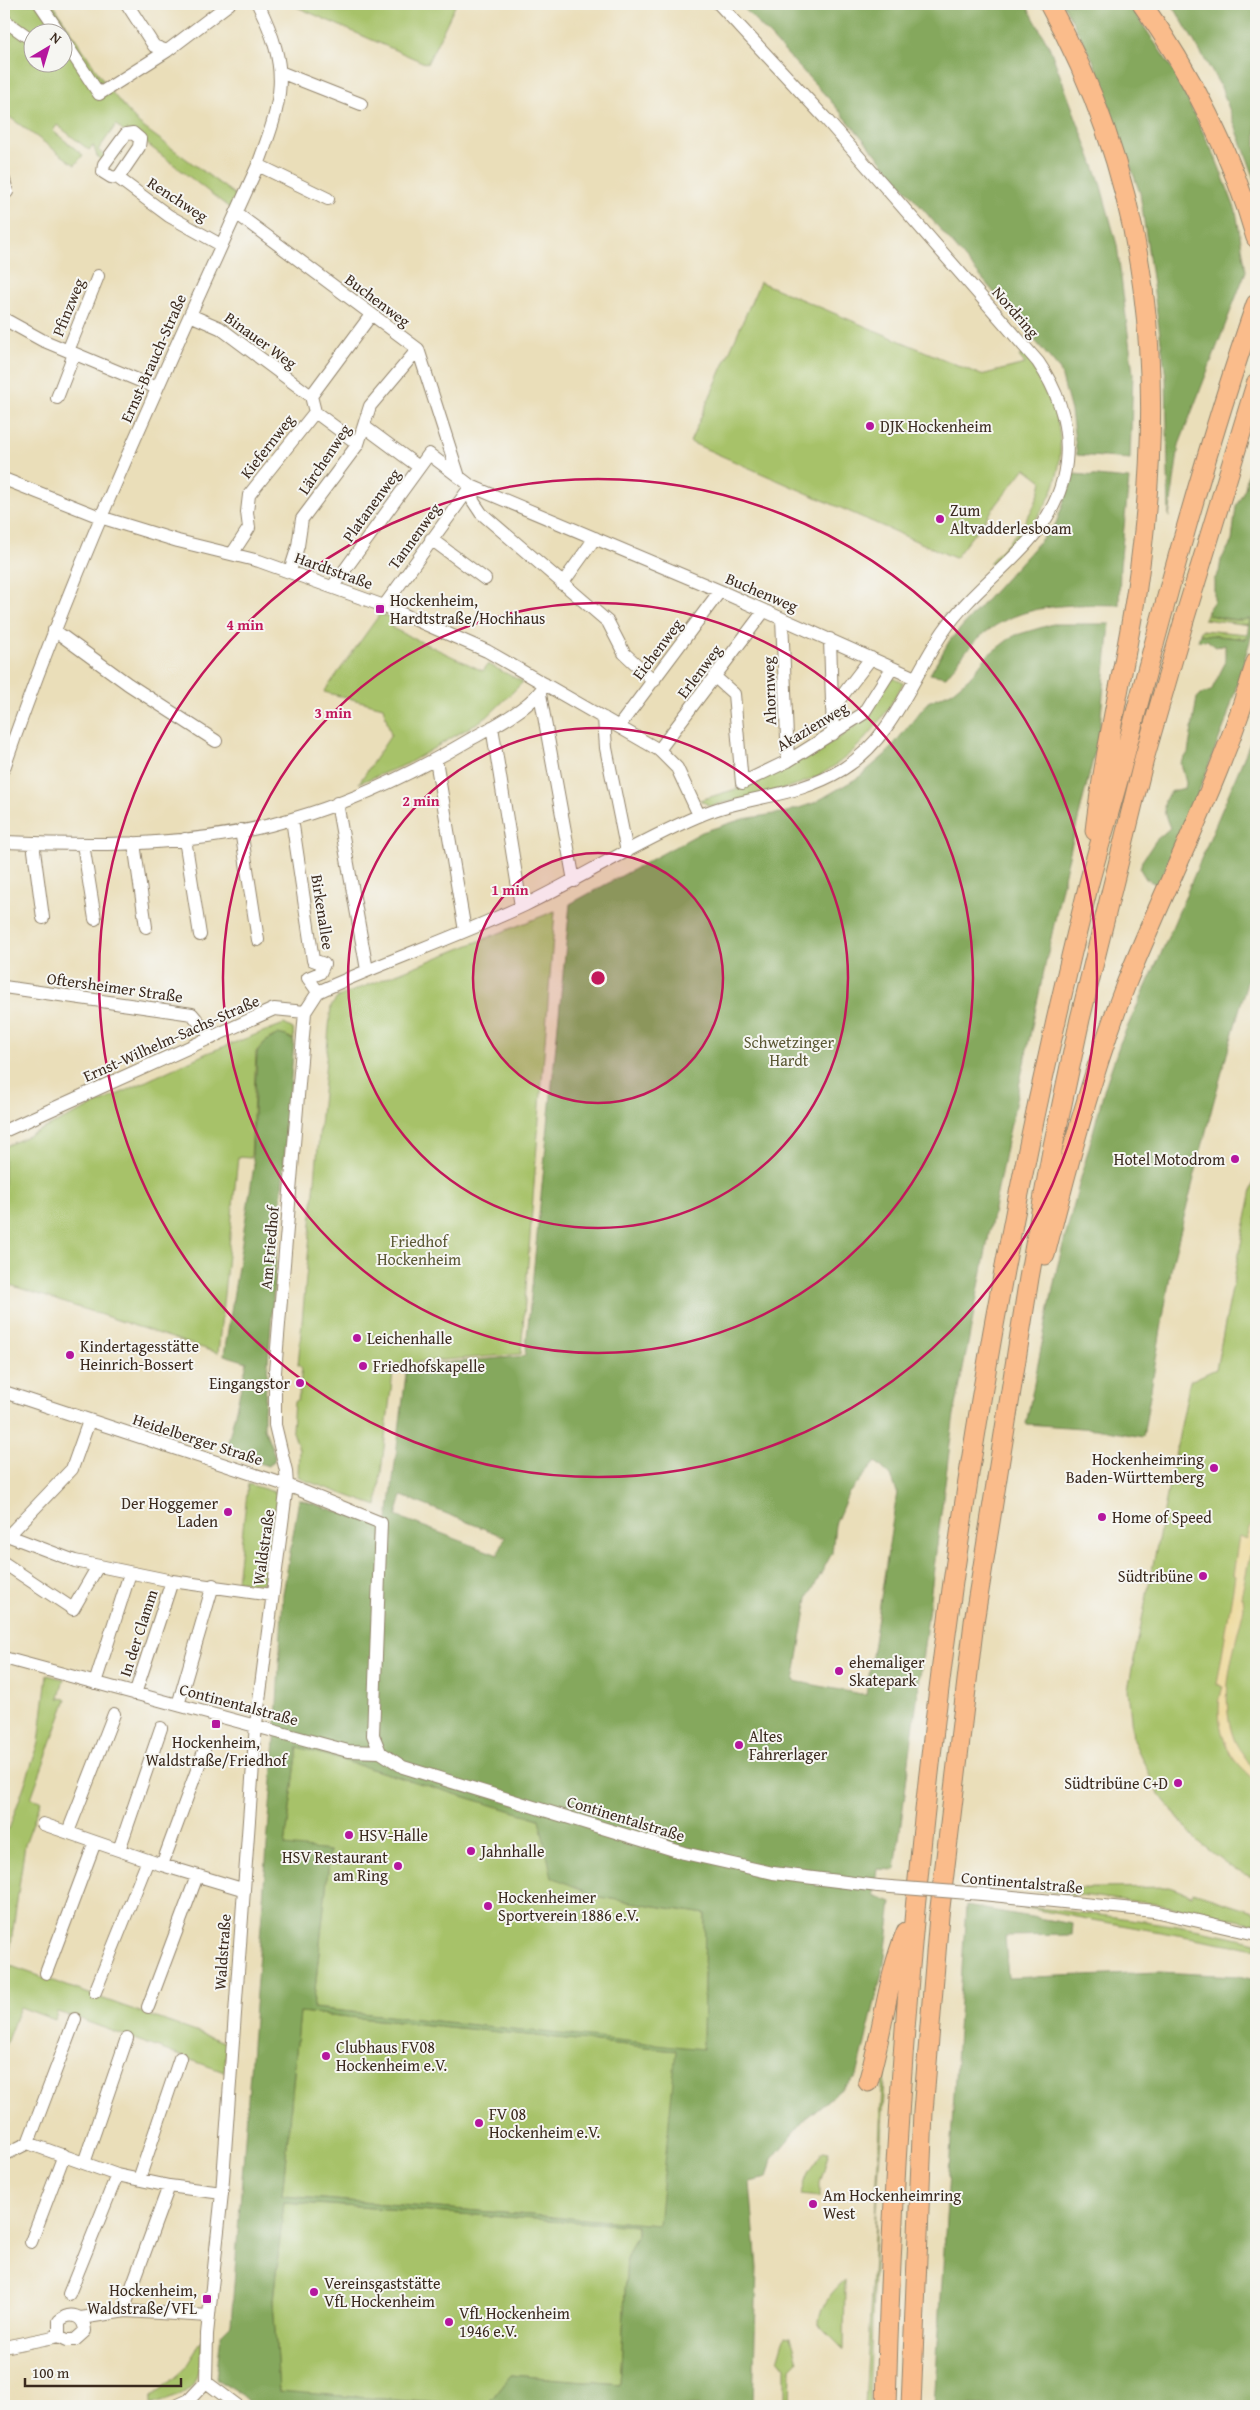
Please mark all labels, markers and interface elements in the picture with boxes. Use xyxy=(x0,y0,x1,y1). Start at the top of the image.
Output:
north arrow xyxy=(22,22,72,72)
text: N xyxy=(46,27,66,49)
street label: Renchweg xyxy=(143,170,213,228)
street label: Buchenweg xyxy=(340,267,416,333)
street label: Pfinzweg xyxy=(46,274,91,340)
street label: Nordring xyxy=(987,281,1045,343)
street label: Ernst-Brauch-Straße xyxy=(114,290,192,426)
street label: Binauer Weg xyxy=(220,305,302,375)
street label: Kiefernweg xyxy=(234,409,300,483)
place label: DJK Hockenheim xyxy=(880,414,992,438)
street label: Lärchenweg xyxy=(292,419,356,499)
marker: DJK Hockenheim xyxy=(864,420,876,432)
street label: Platanenweg xyxy=(336,463,406,547)
street label: Tannenweg xyxy=(382,498,446,574)
place label: Zum Altvadderlesboam xyxy=(950,498,1072,540)
marker: Zum Altvadderlesboam xyxy=(934,513,946,525)
street label: Hardtstraße xyxy=(292,545,376,595)
street label: Buchenweg xyxy=(722,566,802,618)
place label: Hockenheim, Hardtstraße/Hochhaus xyxy=(390,588,545,630)
marker: Hockenheim, Hardtstraße/Hochhaus xyxy=(374,603,386,615)
street label: Eichenweg xyxy=(626,613,688,685)
text: 4 min xyxy=(226,614,264,635)
street label: Erlenweg xyxy=(671,639,727,703)
street label: Ahornweg xyxy=(756,656,782,726)
street label: Akazienweg xyxy=(772,695,852,757)
text: 3 min xyxy=(314,702,352,723)
text: 2 min xyxy=(402,790,440,811)
street label: Birkenallee xyxy=(305,873,341,951)
text: 1 min xyxy=(491,879,529,900)
street label: Oftersheimer Straße xyxy=(46,966,184,1008)
centre of rings xyxy=(589,969,607,987)
street label: Ernst-Wilhelm-Sachs-Straße xyxy=(79,988,263,1088)
park label: Schwetzinger Hardt xyxy=(744,1030,835,1072)
place label: Hotel Motodrom xyxy=(1114,1147,1225,1171)
marker: Hotel Motodrom xyxy=(1229,1153,1241,1165)
street label: Am Friedhof xyxy=(253,1203,285,1291)
park label: Friedhof Hockenheim xyxy=(377,1229,461,1271)
place label: Leichenhalle xyxy=(367,1326,452,1350)
marker: Leichenhalle xyxy=(351,1332,363,1344)
place label: Kindertagesstätte Heinrich-Bossert xyxy=(80,1334,199,1376)
marker: Kindertagesstätte Heinrich-Bossert xyxy=(64,1349,76,1361)
place label: Friedhofskapelle xyxy=(373,1354,485,1378)
marker: Friedhofskapelle xyxy=(357,1360,369,1372)
place label: Eingangstor xyxy=(209,1371,290,1395)
marker: Eingangstor xyxy=(294,1377,306,1389)
street label: Heidelberger Straße xyxy=(130,1407,266,1471)
place label: Hockenheimring Baden-Württemberg xyxy=(1066,1447,1204,1489)
marker: Hockenheimring Baden-Württemberg xyxy=(1208,1462,1220,1474)
place label: Der Hoggemer Laden xyxy=(121,1491,218,1533)
place label: Home of Speed xyxy=(1112,1505,1212,1529)
marker: Der Hoggemer Laden xyxy=(222,1506,234,1518)
street label: Waldstraße xyxy=(246,1507,280,1587)
marker: Home of Speed xyxy=(1096,1511,1108,1523)
place label: Südtribüne xyxy=(1118,1564,1193,1588)
marker: Südtribüne xyxy=(1197,1570,1209,1582)
street label: In der Clamm xyxy=(113,1586,163,1680)
place label: ehemaliger Skatepark xyxy=(849,1650,925,1692)
marker: ehemaliger Skatepark xyxy=(833,1665,845,1677)
street label: Continentalstraße xyxy=(177,1677,301,1731)
marker: Hockenheim, Waldstraße/Friedhof xyxy=(210,1718,222,1730)
place label: Altes Fahrerlager xyxy=(749,1724,828,1766)
place label: Hockenheim, Waldstraße/Friedhof xyxy=(145,1730,288,1772)
marker: Altes Fahrerlager xyxy=(733,1739,745,1751)
place label: Südtribüne C+D xyxy=(1064,1771,1168,1795)
marker: Südtribüne C+D xyxy=(1172,1777,1184,1789)
street label: Continentalstraße xyxy=(564,1789,688,1847)
place label: HSV-Halle xyxy=(359,1823,428,1847)
marker: HSV-Halle xyxy=(343,1829,355,1841)
place label: Jahnhalle xyxy=(479,1839,545,1863)
place label: HSV Restaurant am Ring xyxy=(282,1845,388,1887)
marker: Jahnhalle xyxy=(465,1845,477,1857)
marker: HSV Restaurant am Ring xyxy=(392,1860,404,1872)
street label: Continentalstraße xyxy=(960,1865,1084,1899)
place label: Hockenheimer Sportverein 1886 e.V. xyxy=(498,1885,639,1927)
marker: Hockenheimer Sportverein 1886 e.V. xyxy=(482,1900,494,1912)
street label: Waldstraße xyxy=(207,1913,237,1991)
place label: Clubhaus FV08 Hockenheim e.V. xyxy=(336,2035,447,2077)
marker: Clubhaus FV08 Hockenheim e.V. xyxy=(320,2050,332,2062)
place label: FV 08 Hockenheim e.V. xyxy=(489,2102,600,2144)
marker: FV 08 Hockenheim e.V. xyxy=(473,2117,485,2129)
place label: Am Hockenheimring West xyxy=(823,2183,961,2225)
marker: Am Hockenheimring West xyxy=(807,2198,819,2210)
place label: Vereinsgaststätte VfL Hockenheim xyxy=(324,2271,441,2313)
place label: Hockenheim, Waldstraße/VFL xyxy=(87,2278,197,2320)
marker: Vereinsgaststätte VfL Hockenheim xyxy=(308,2286,320,2298)
marker: Hockenheim, Waldstraße/VFL xyxy=(201,2293,213,2305)
place label: VfL Hockenheim 1946 e.V. xyxy=(459,2301,570,2343)
marker: VfL Hockenheim 1946 e.V. xyxy=(443,2316,455,2328)
scale bar xyxy=(25,2355,181,2387)
text: 100 m xyxy=(32,2362,70,2383)

